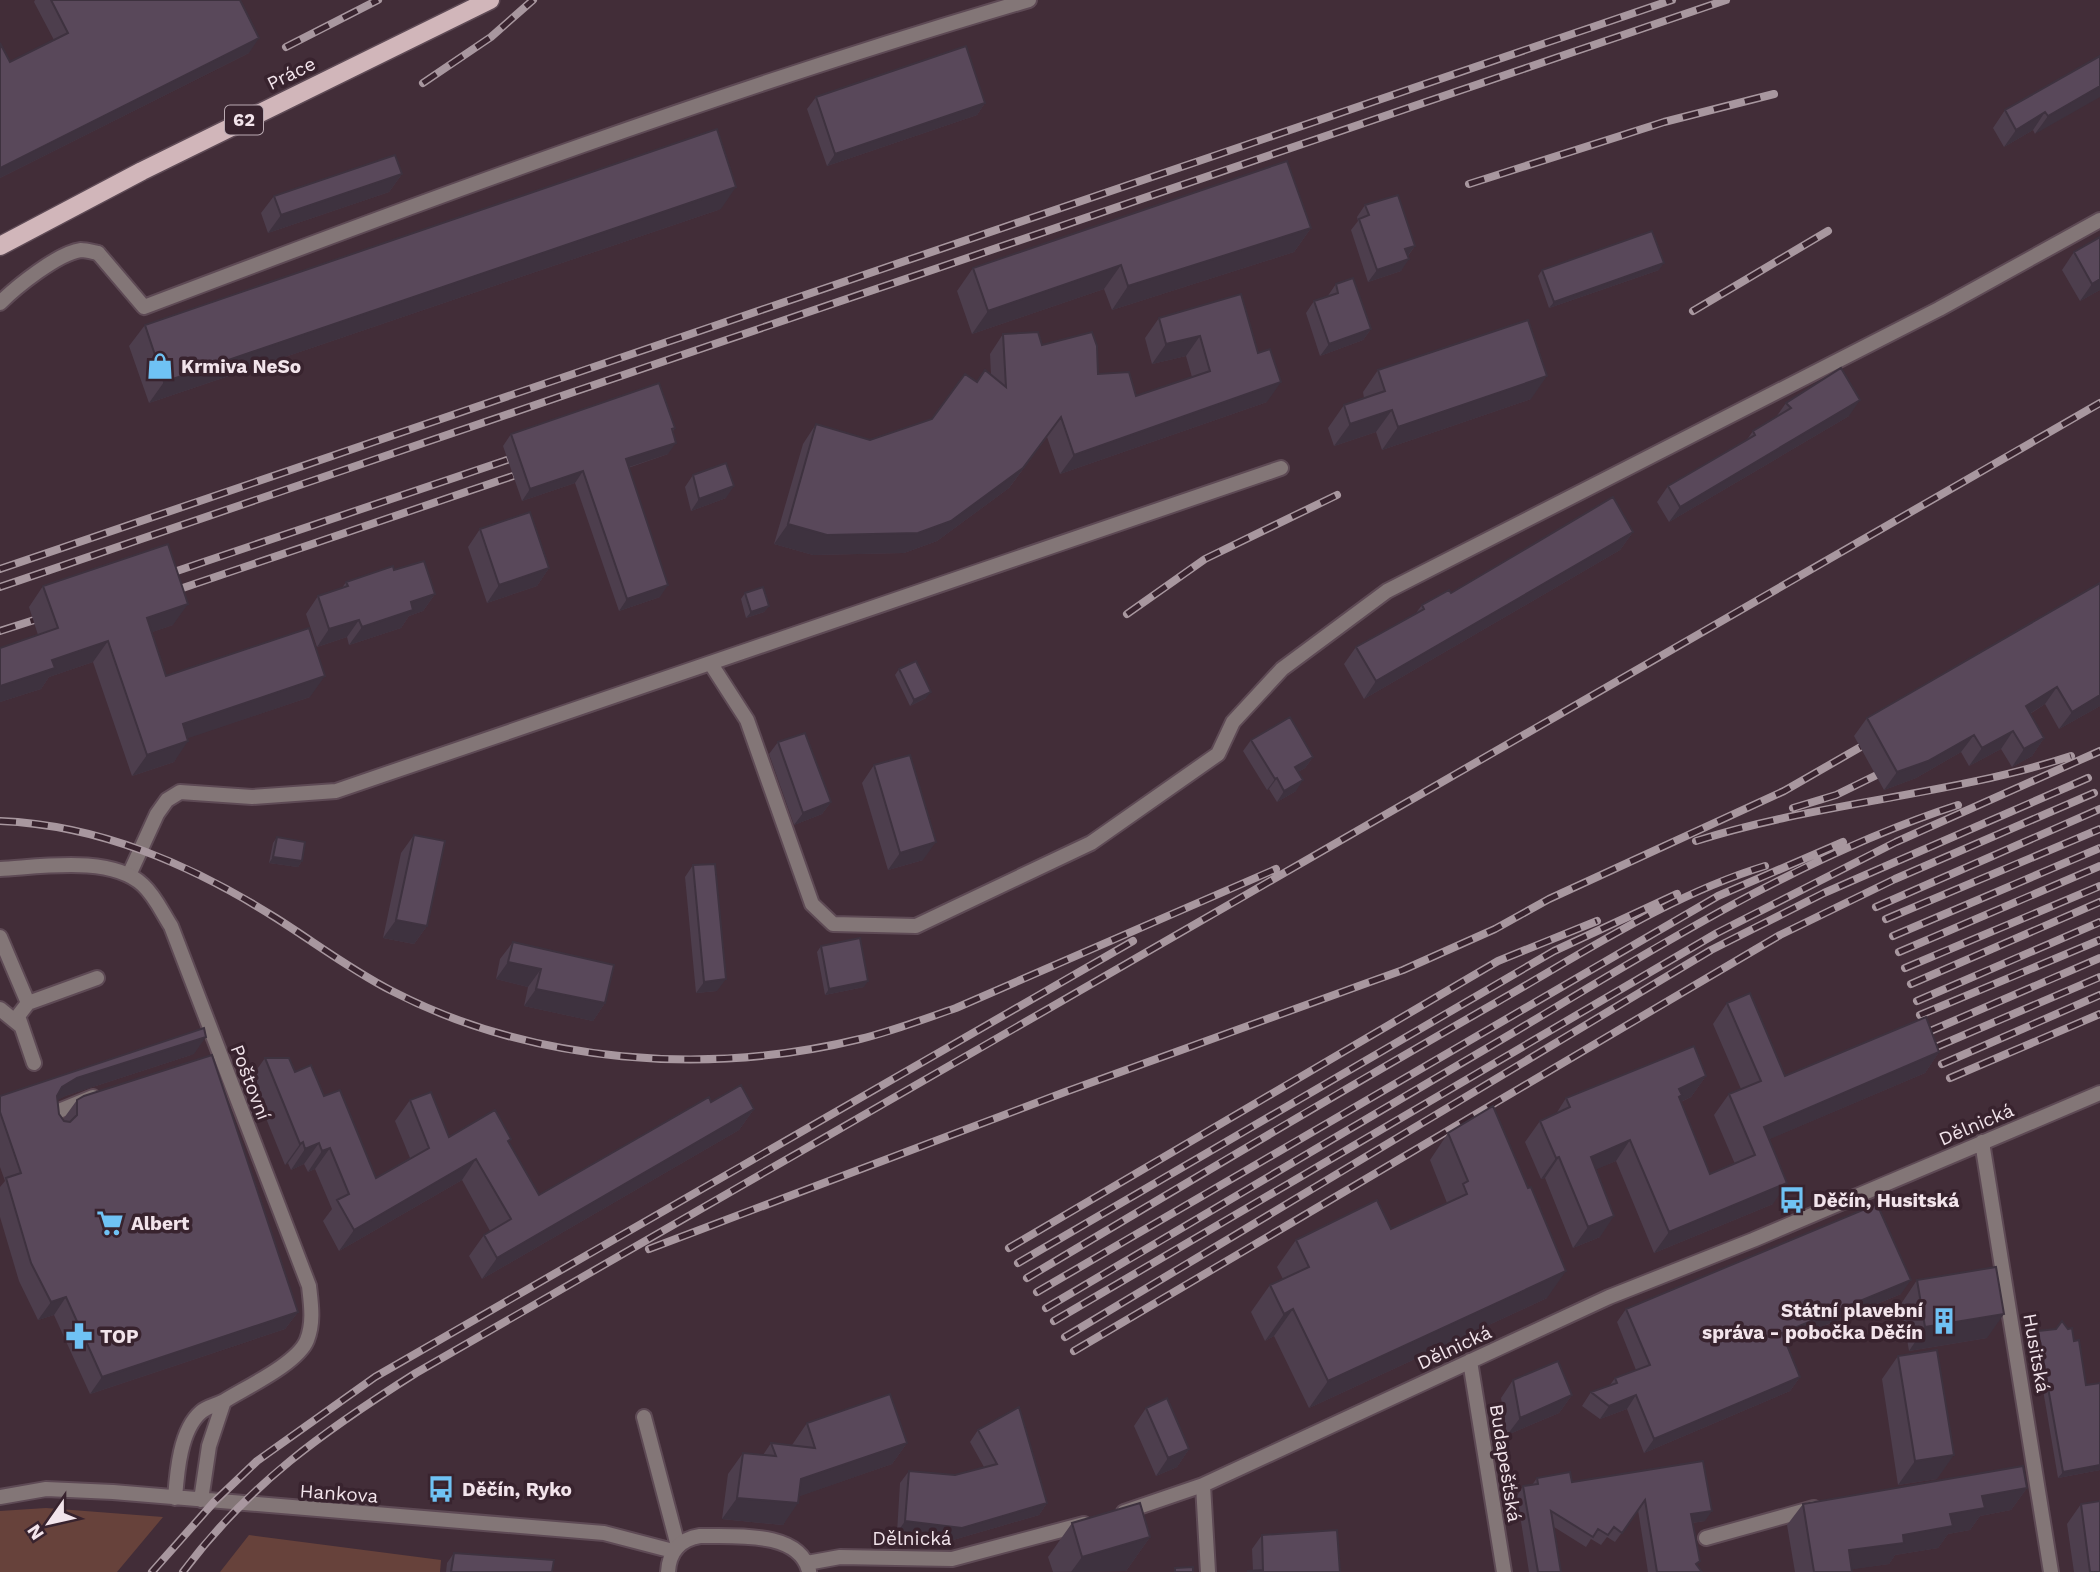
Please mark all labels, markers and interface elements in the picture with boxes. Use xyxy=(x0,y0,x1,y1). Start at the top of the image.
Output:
street label: Práce xyxy=(263,52,319,95)
road number: 62 xyxy=(225,106,263,134)
shop icon: Krmiva NeSo xyxy=(145,351,175,381)
place label: Krmiva NeSo xyxy=(181,355,301,378)
street label: Poštovní xyxy=(226,1041,275,1123)
street label: Dělnická xyxy=(1935,1098,2017,1151)
bus stop icon: Děčín, Husitská xyxy=(1777,1185,1807,1215)
place label: Děčín, Husitská xyxy=(1813,1189,1959,1212)
supermarket icon: Albert xyxy=(95,1208,125,1238)
place label: Albert xyxy=(131,1212,190,1235)
place label: Státní plavební správa - pobočka Děčín xyxy=(1702,1299,1923,1344)
building icon: Státní plavební správa - pobočka Děčín xyxy=(1929,1306,1959,1336)
street label: Husitská xyxy=(2018,1312,2055,1395)
street label: Dělnická xyxy=(1413,1320,1495,1375)
pharmacy icon: TOP xyxy=(64,1321,94,1351)
place label: TOP xyxy=(100,1325,139,1348)
street label: Budapešťská xyxy=(1485,1403,1526,1524)
bus stop icon: Děčín, Ryko xyxy=(426,1474,456,1504)
place label: Děčín, Ryko xyxy=(462,1478,572,1501)
street label: Hankova xyxy=(299,1479,379,1508)
north arrow xyxy=(14,1488,84,1558)
text: N xyxy=(22,1520,49,1544)
street label: Dělnická xyxy=(872,1527,952,1550)

